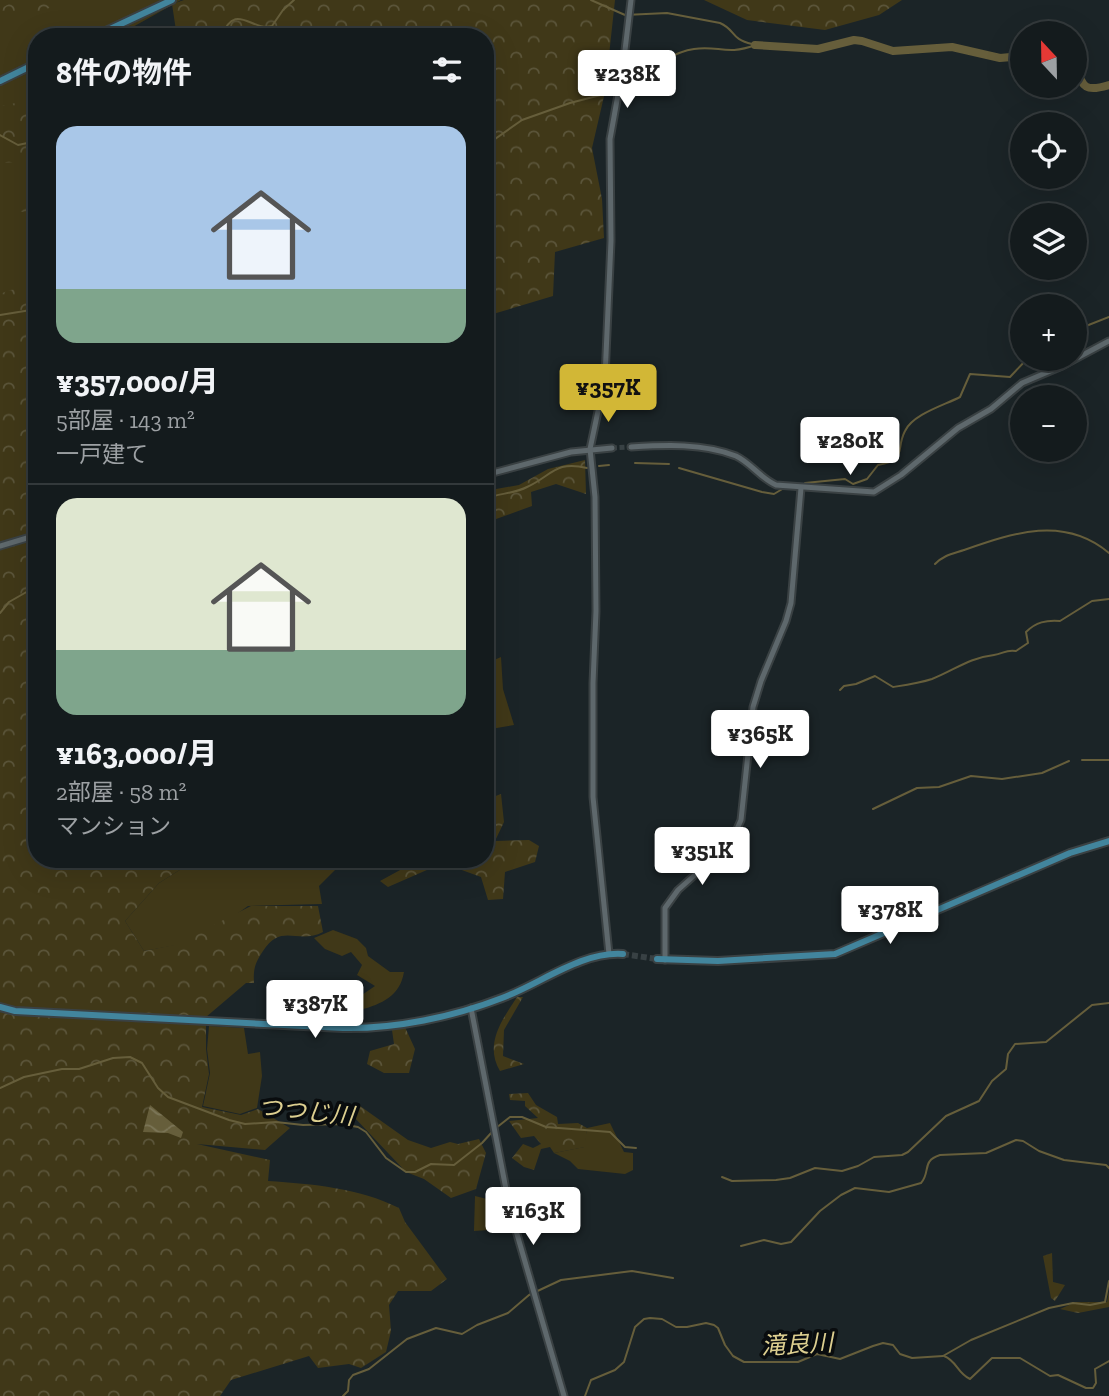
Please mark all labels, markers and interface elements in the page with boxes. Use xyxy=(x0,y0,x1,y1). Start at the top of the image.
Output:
north arrow xyxy=(1010,21,1087,98)
map controls xyxy=(1010,21,1087,462)
pin: ¥238K xyxy=(578,50,676,110)
icon: filters xyxy=(428,51,466,89)
text: 8件の物件 xyxy=(56,55,192,91)
text: ¥238K xyxy=(594,59,660,87)
button: locate xyxy=(1010,112,1087,189)
icon: home xyxy=(198,172,324,298)
button: layers xyxy=(1010,203,1087,280)
button: + xyxy=(1010,294,1087,371)
text: ¥357,000/月 xyxy=(56,364,219,400)
pin: ¥357K xyxy=(559,364,657,424)
text: ¥357K xyxy=(576,373,640,401)
button: − xyxy=(1010,385,1087,462)
text: 5部屋 · 143 m² xyxy=(56,406,195,434)
pin: ¥280K xyxy=(801,418,899,477)
text: ¥280K xyxy=(816,426,884,454)
text: 一戸建て xyxy=(56,440,148,468)
icon: home xyxy=(198,544,324,670)
pin: ¥365K xyxy=(711,710,809,770)
text: ¥365K xyxy=(727,719,793,747)
text: ¥163,000/月 xyxy=(56,736,218,772)
text: 2部屋 · 58 m² xyxy=(56,778,187,806)
text: マンション xyxy=(56,812,171,840)
pin: ¥351K xyxy=(653,828,751,887)
text: ¥351K xyxy=(671,836,733,864)
pin: ¥378K xyxy=(841,886,939,946)
text: ¥378K xyxy=(857,895,923,923)
pin: ¥387K xyxy=(266,981,364,1040)
text: ¥387K xyxy=(282,989,348,1017)
water label: つつじ川 xyxy=(257,1092,358,1131)
pin: ¥163K xyxy=(484,1188,582,1247)
text: ¥163K xyxy=(501,1196,565,1224)
water label: 滝良川 xyxy=(760,1327,837,1360)

